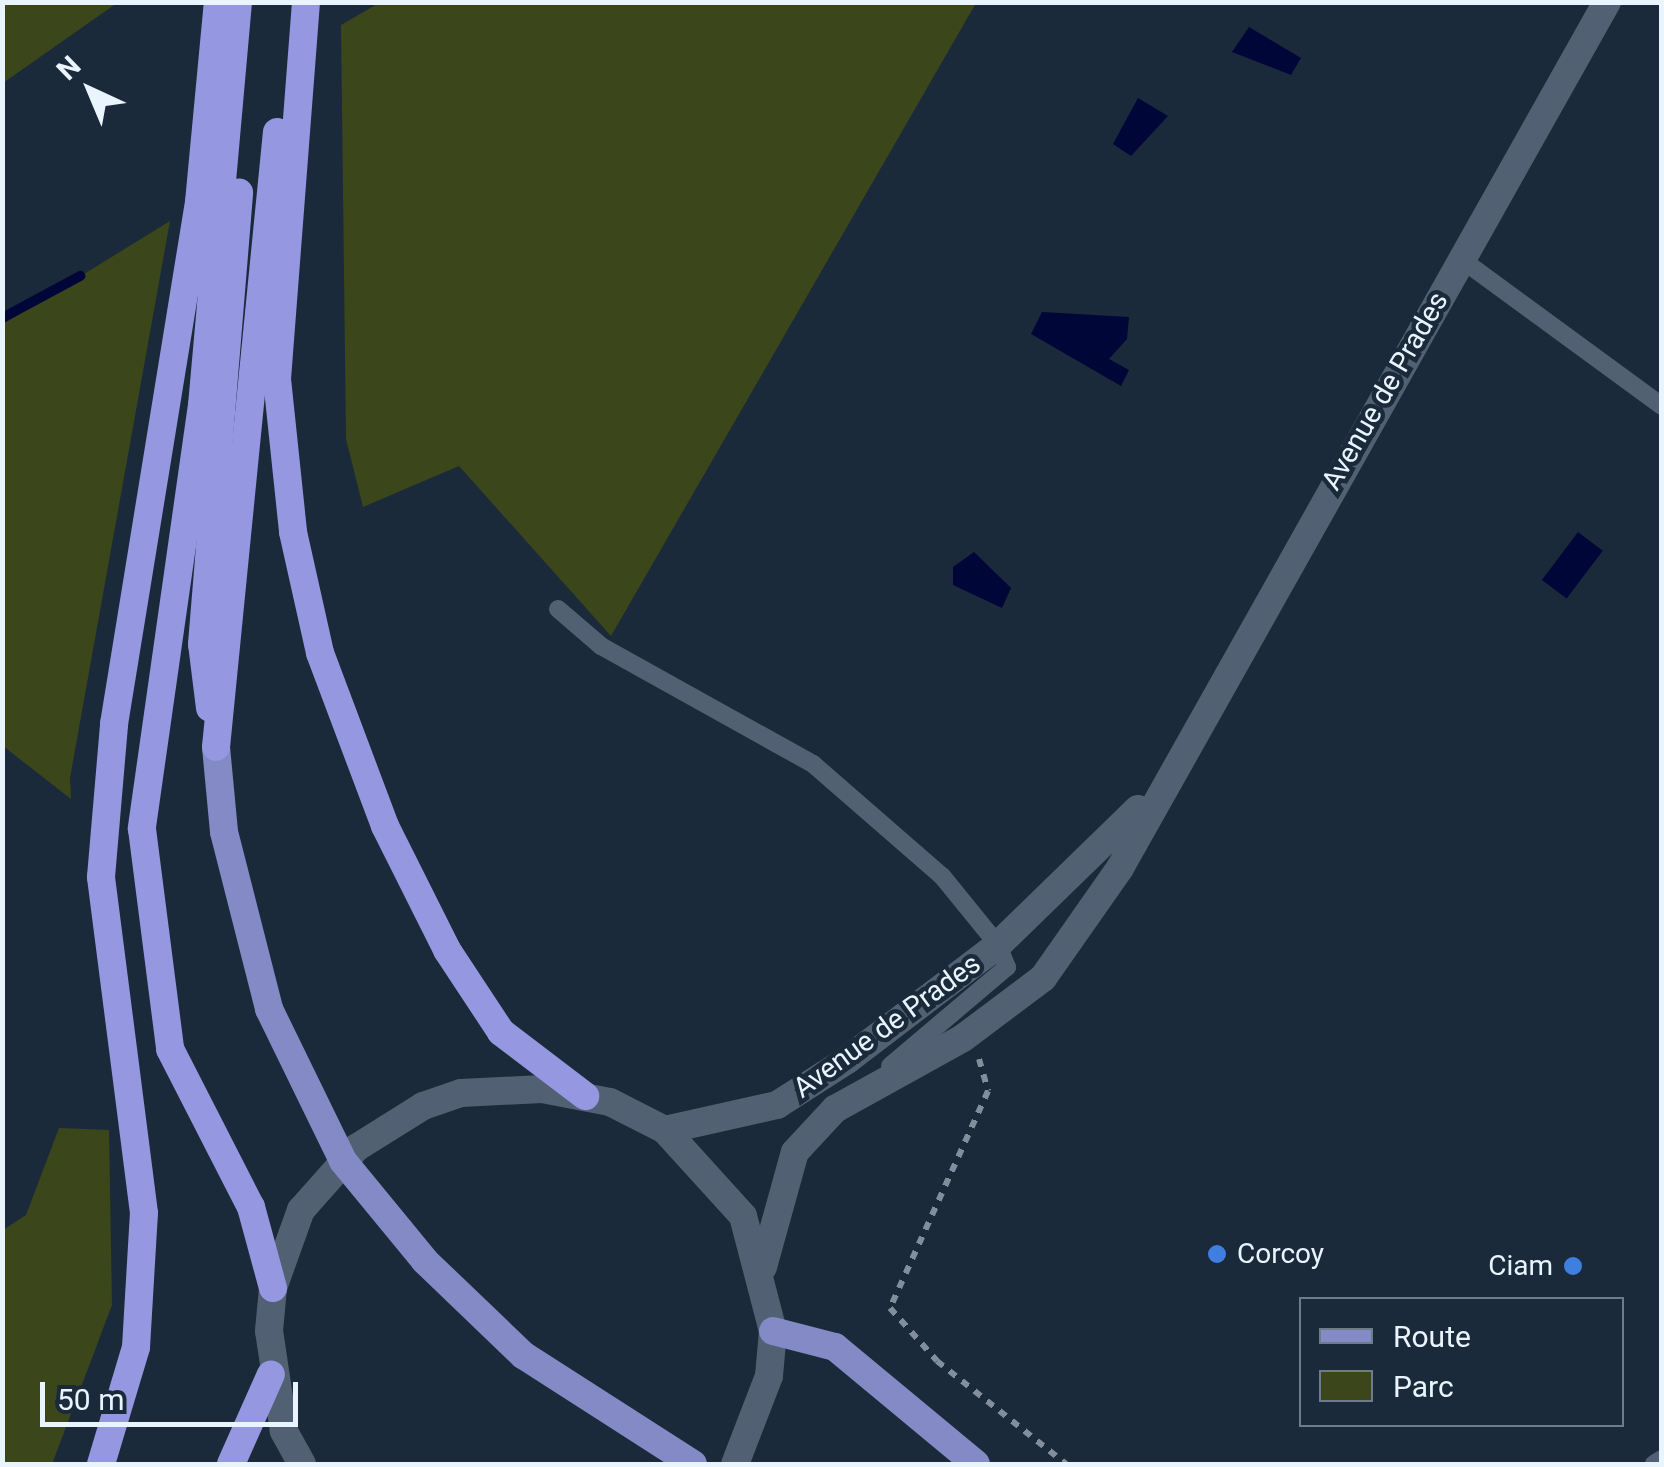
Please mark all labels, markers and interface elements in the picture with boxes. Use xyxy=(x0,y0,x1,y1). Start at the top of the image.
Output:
north arrow xyxy=(40,40,140,140)
text: N xyxy=(50,49,87,87)
street label: Avenue de Prades xyxy=(1315,286,1455,496)
street label: Avenue de Prades xyxy=(787,947,987,1105)
place label: Corcoy xyxy=(1237,1237,1324,1271)
marker: Corcoy xyxy=(1206,1243,1228,1265)
place label: Ciam xyxy=(1488,1249,1553,1283)
marker: Ciam xyxy=(1562,1255,1584,1277)
legend xyxy=(1299,1297,1624,1427)
text: Route xyxy=(1393,1319,1471,1354)
scale bar xyxy=(45,1362,302,1424)
text: Parc xyxy=(1393,1369,1454,1404)
text: 50 m xyxy=(57,1382,124,1417)

